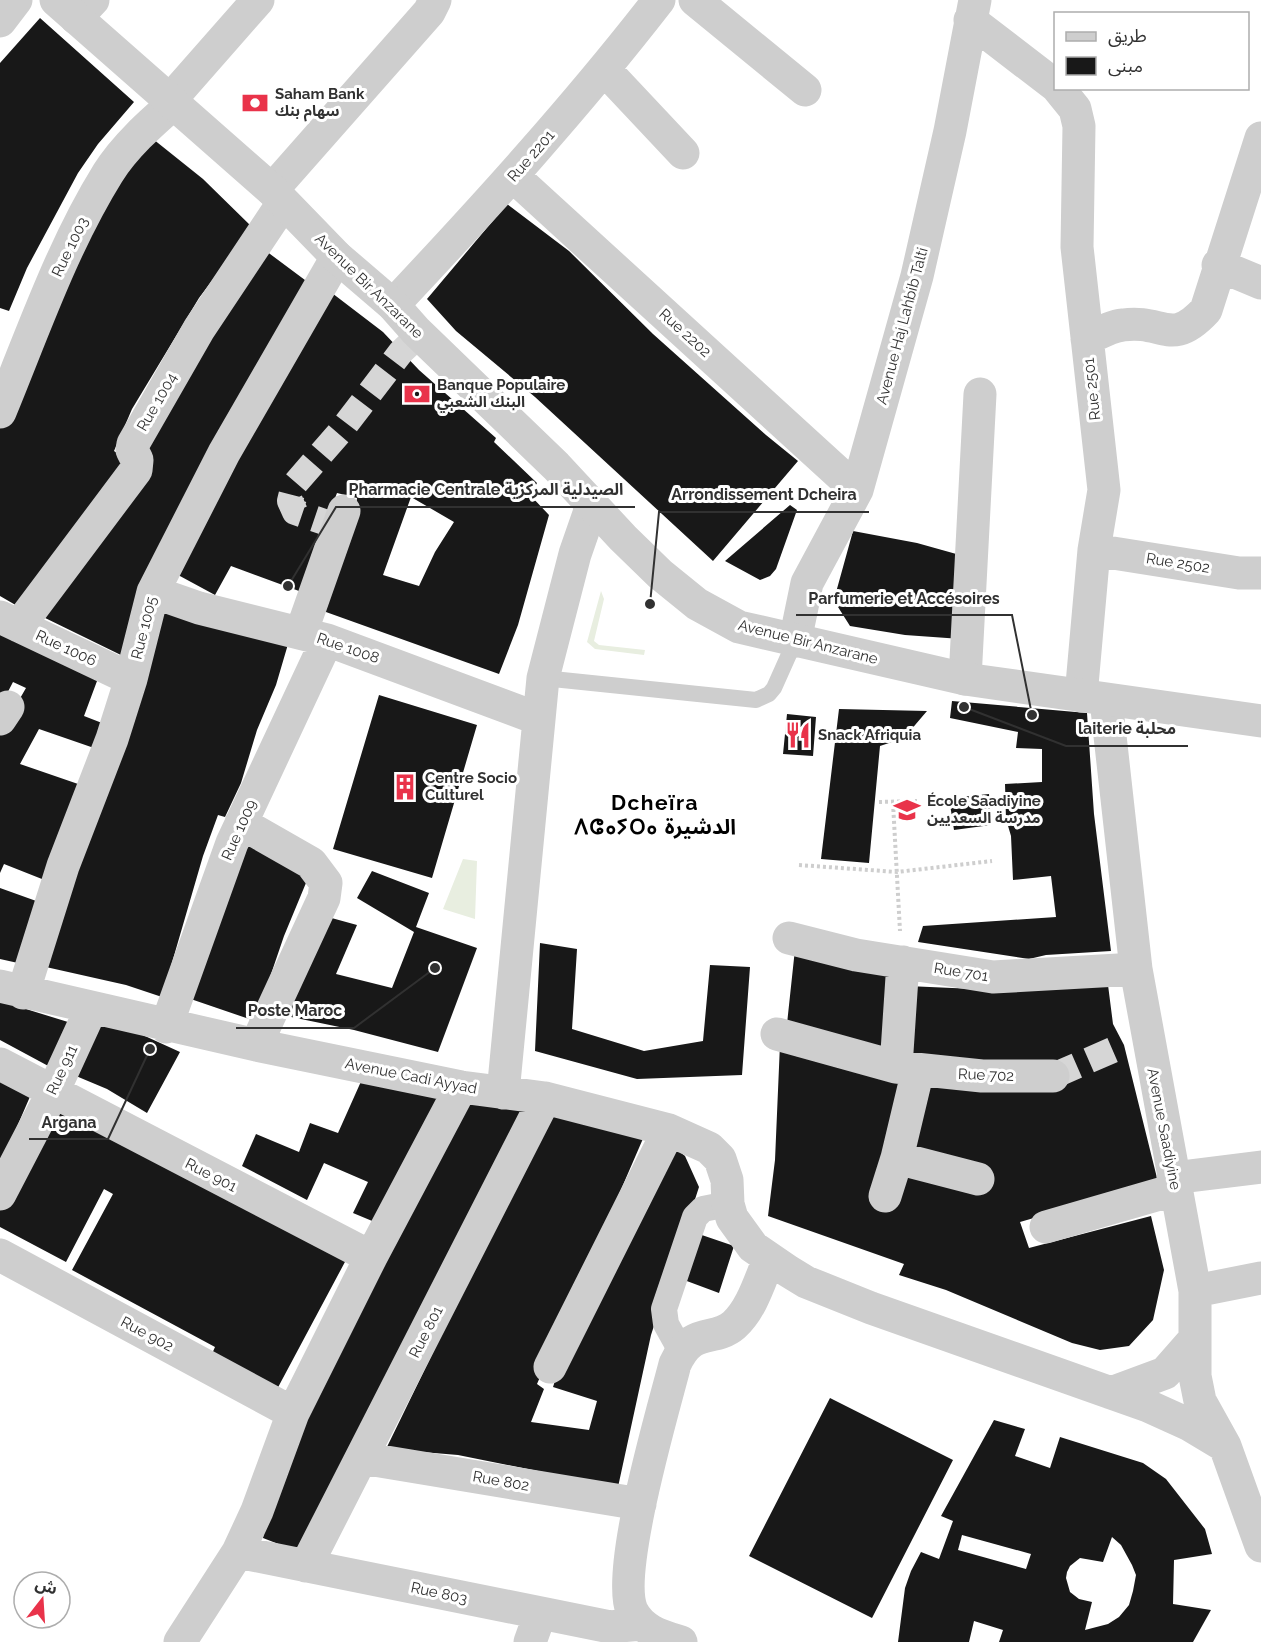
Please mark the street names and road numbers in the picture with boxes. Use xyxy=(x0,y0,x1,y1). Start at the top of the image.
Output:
street label: Rue 2201 xyxy=(504,126,559,185)
street label: Rue 1003 xyxy=(48,214,92,280)
street label: Avenue Bir Anzarane xyxy=(311,230,427,342)
street label: Avenue Haj Lahbib Talti xyxy=(872,246,932,406)
street label: Rue 2202 xyxy=(655,305,715,361)
street label: Rue 2501 xyxy=(1080,356,1104,421)
street label: Rue 1004 xyxy=(133,370,181,434)
street label: Rue 2502 xyxy=(1145,549,1211,577)
street label: Rue 1005 xyxy=(128,595,160,661)
street label: Avenue Bir Anzarane xyxy=(736,616,880,668)
street label: Rue 1006 xyxy=(33,626,99,670)
street label: Rue 1008 xyxy=(314,629,382,667)
street label: Rue 1009 xyxy=(218,797,260,863)
street label: Rue 701 xyxy=(933,959,990,985)
street label: Rue 911 xyxy=(43,1042,82,1098)
street label: Avenue Cadi Ayyad xyxy=(343,1054,479,1098)
street label: Rue 702 xyxy=(958,1065,1015,1085)
street label: Avenue Saadiyine xyxy=(1143,1067,1185,1192)
street label: Rue 901 xyxy=(182,1154,240,1196)
street label: Rue 801 xyxy=(405,1303,447,1361)
street label: Rue 902 xyxy=(118,1313,177,1355)
street label: Rue 802 xyxy=(471,1467,531,1495)
street label: Rue 803 xyxy=(409,1578,469,1608)

